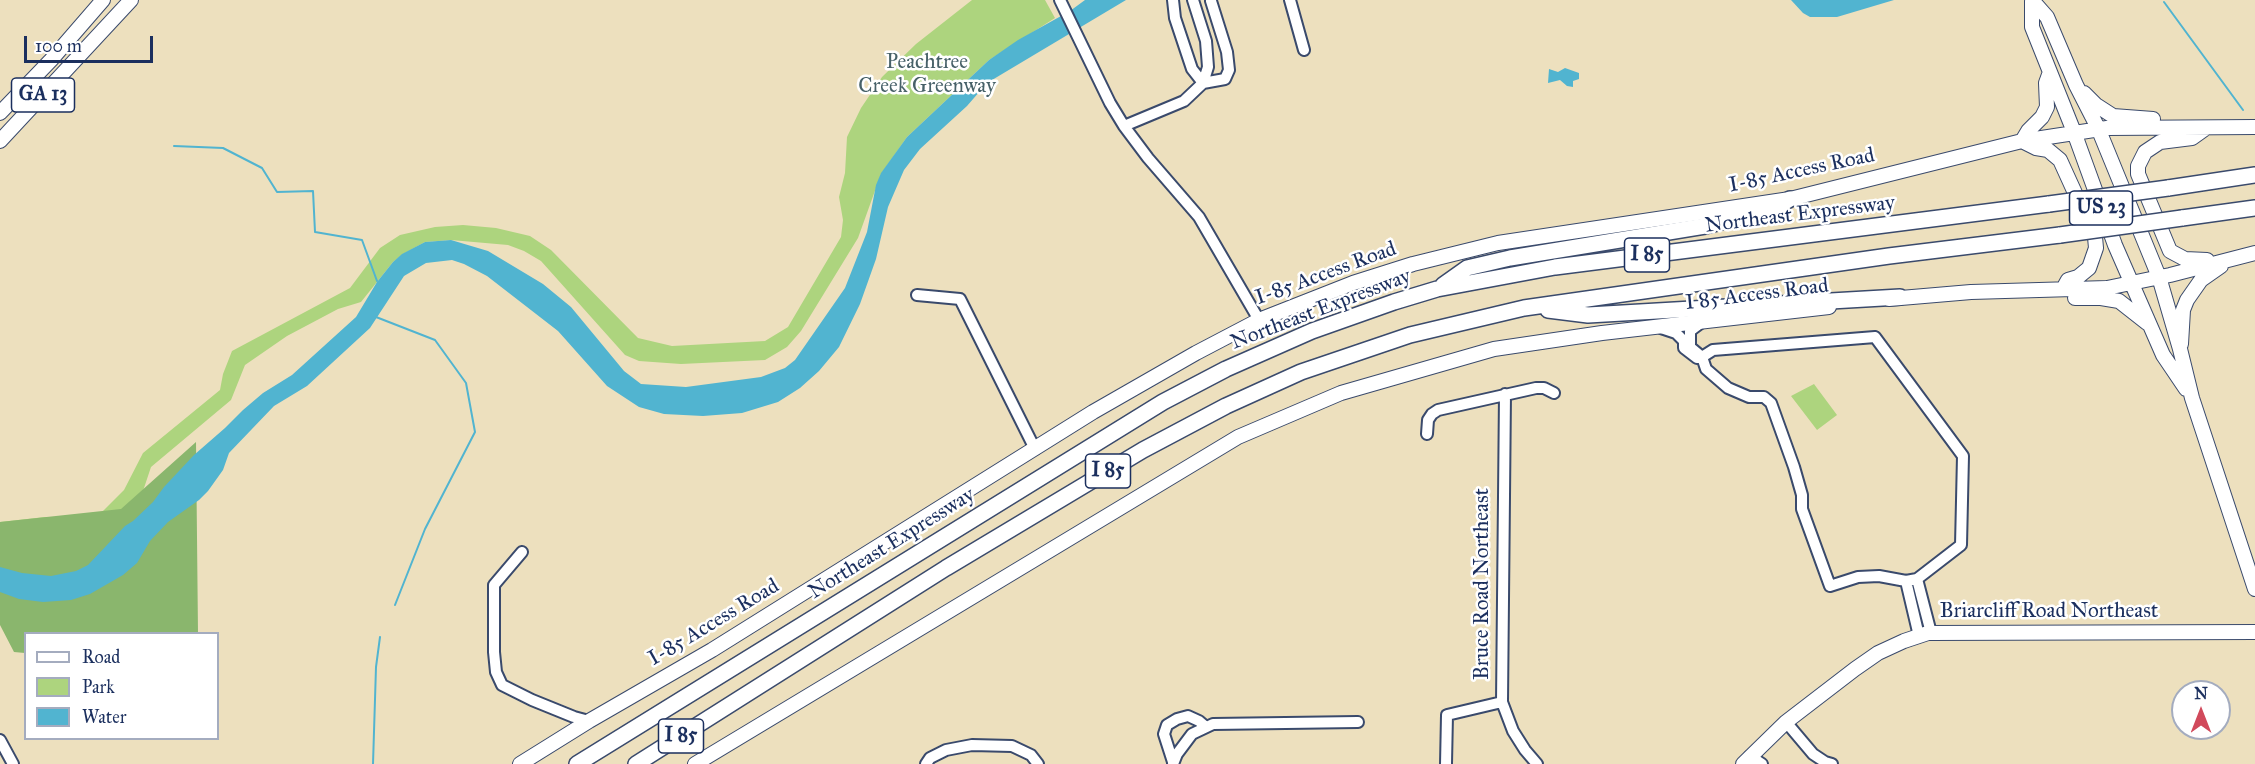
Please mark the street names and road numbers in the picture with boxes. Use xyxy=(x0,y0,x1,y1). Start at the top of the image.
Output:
road number: GA 13 xyxy=(12,78,74,112)
street label: I-85 Access Road xyxy=(1727,143,1877,199)
street label: Northeast Expressway xyxy=(1704,191,1896,239)
road number: US 23 xyxy=(2070,191,2132,225)
street label: I-85 Access Road xyxy=(1252,237,1400,311)
road number: I 85 xyxy=(1624,238,1670,272)
street label: Northeast Expressway xyxy=(1227,264,1415,356)
street label: I 85 Access Road xyxy=(1684,274,1830,316)
road number: I 85 xyxy=(1086,454,1130,488)
street label: Northeast Expressway xyxy=(804,483,980,605)
street label: Bruce Road Northeast xyxy=(1470,488,1496,680)
street label: I-85 Access Road xyxy=(644,574,784,672)
street label: Briarcliff Road Northeast xyxy=(1940,599,2158,625)
road number: I 85 xyxy=(658,719,704,753)

